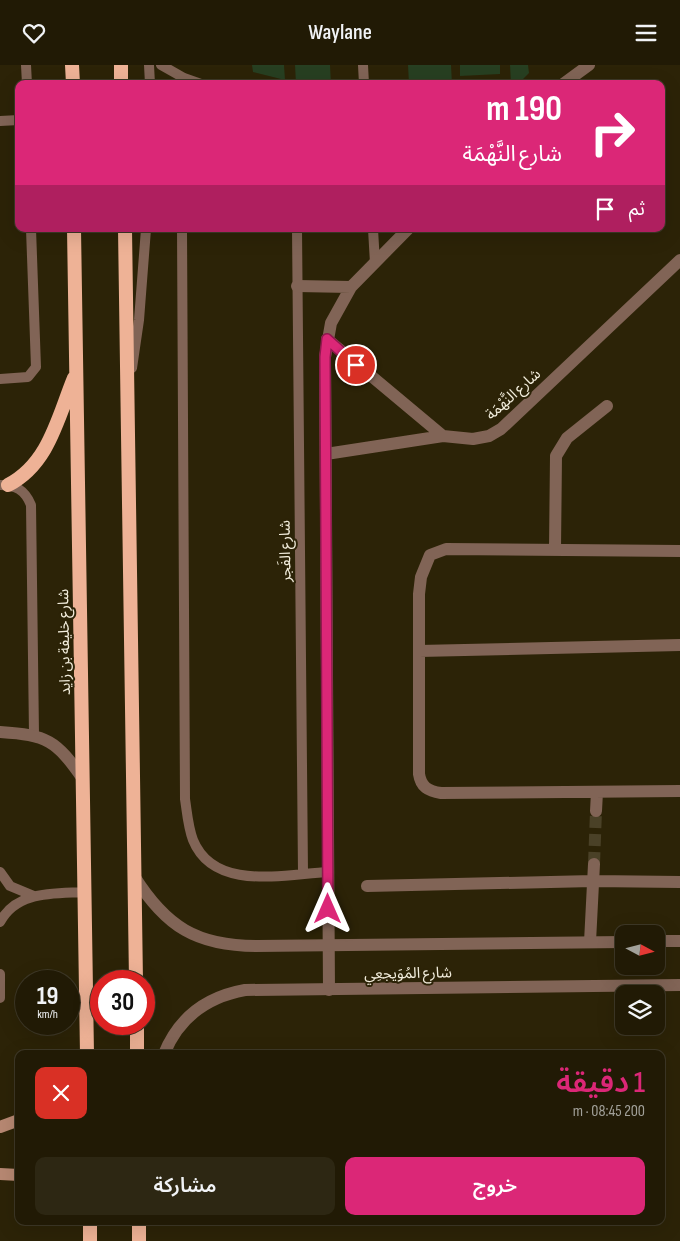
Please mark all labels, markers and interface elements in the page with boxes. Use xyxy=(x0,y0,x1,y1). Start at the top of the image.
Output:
icon: heart xyxy=(20,19,48,47)
text: Waylane xyxy=(308,19,372,46)
icon: menu xyxy=(632,19,660,47)
text: 190 m xyxy=(486,88,562,131)
icon: right xyxy=(580,100,645,165)
text: شارع النَّهْمَة xyxy=(463,141,562,168)
icon: arrive xyxy=(591,195,619,223)
text: ثم xyxy=(629,198,645,221)
pin xyxy=(335,344,377,386)
icon: arrive xyxy=(342,351,370,379)
street label: شارع النَّهْمَة xyxy=(482,364,546,426)
street label: شارع الفَجر xyxy=(275,520,298,583)
street label: شارع خليفة بن زايد xyxy=(54,588,77,695)
position arrow xyxy=(301,882,353,934)
north arrow xyxy=(615,925,665,975)
map controls xyxy=(615,925,665,1035)
street label: شارع المُوَيجعِي xyxy=(364,963,452,986)
speed limit sign: 30 xyxy=(90,970,155,1035)
text: 19 xyxy=(37,981,58,1012)
button: layers xyxy=(615,985,665,1035)
text: km/h xyxy=(37,1007,58,1022)
text: 1 دقيقة xyxy=(556,1065,645,1101)
button: close xyxy=(35,1067,87,1119)
text: 200 m · 08:45 xyxy=(573,1102,645,1121)
button: مشاركة xyxy=(35,1157,335,1215)
button: خروج xyxy=(345,1157,645,1215)

